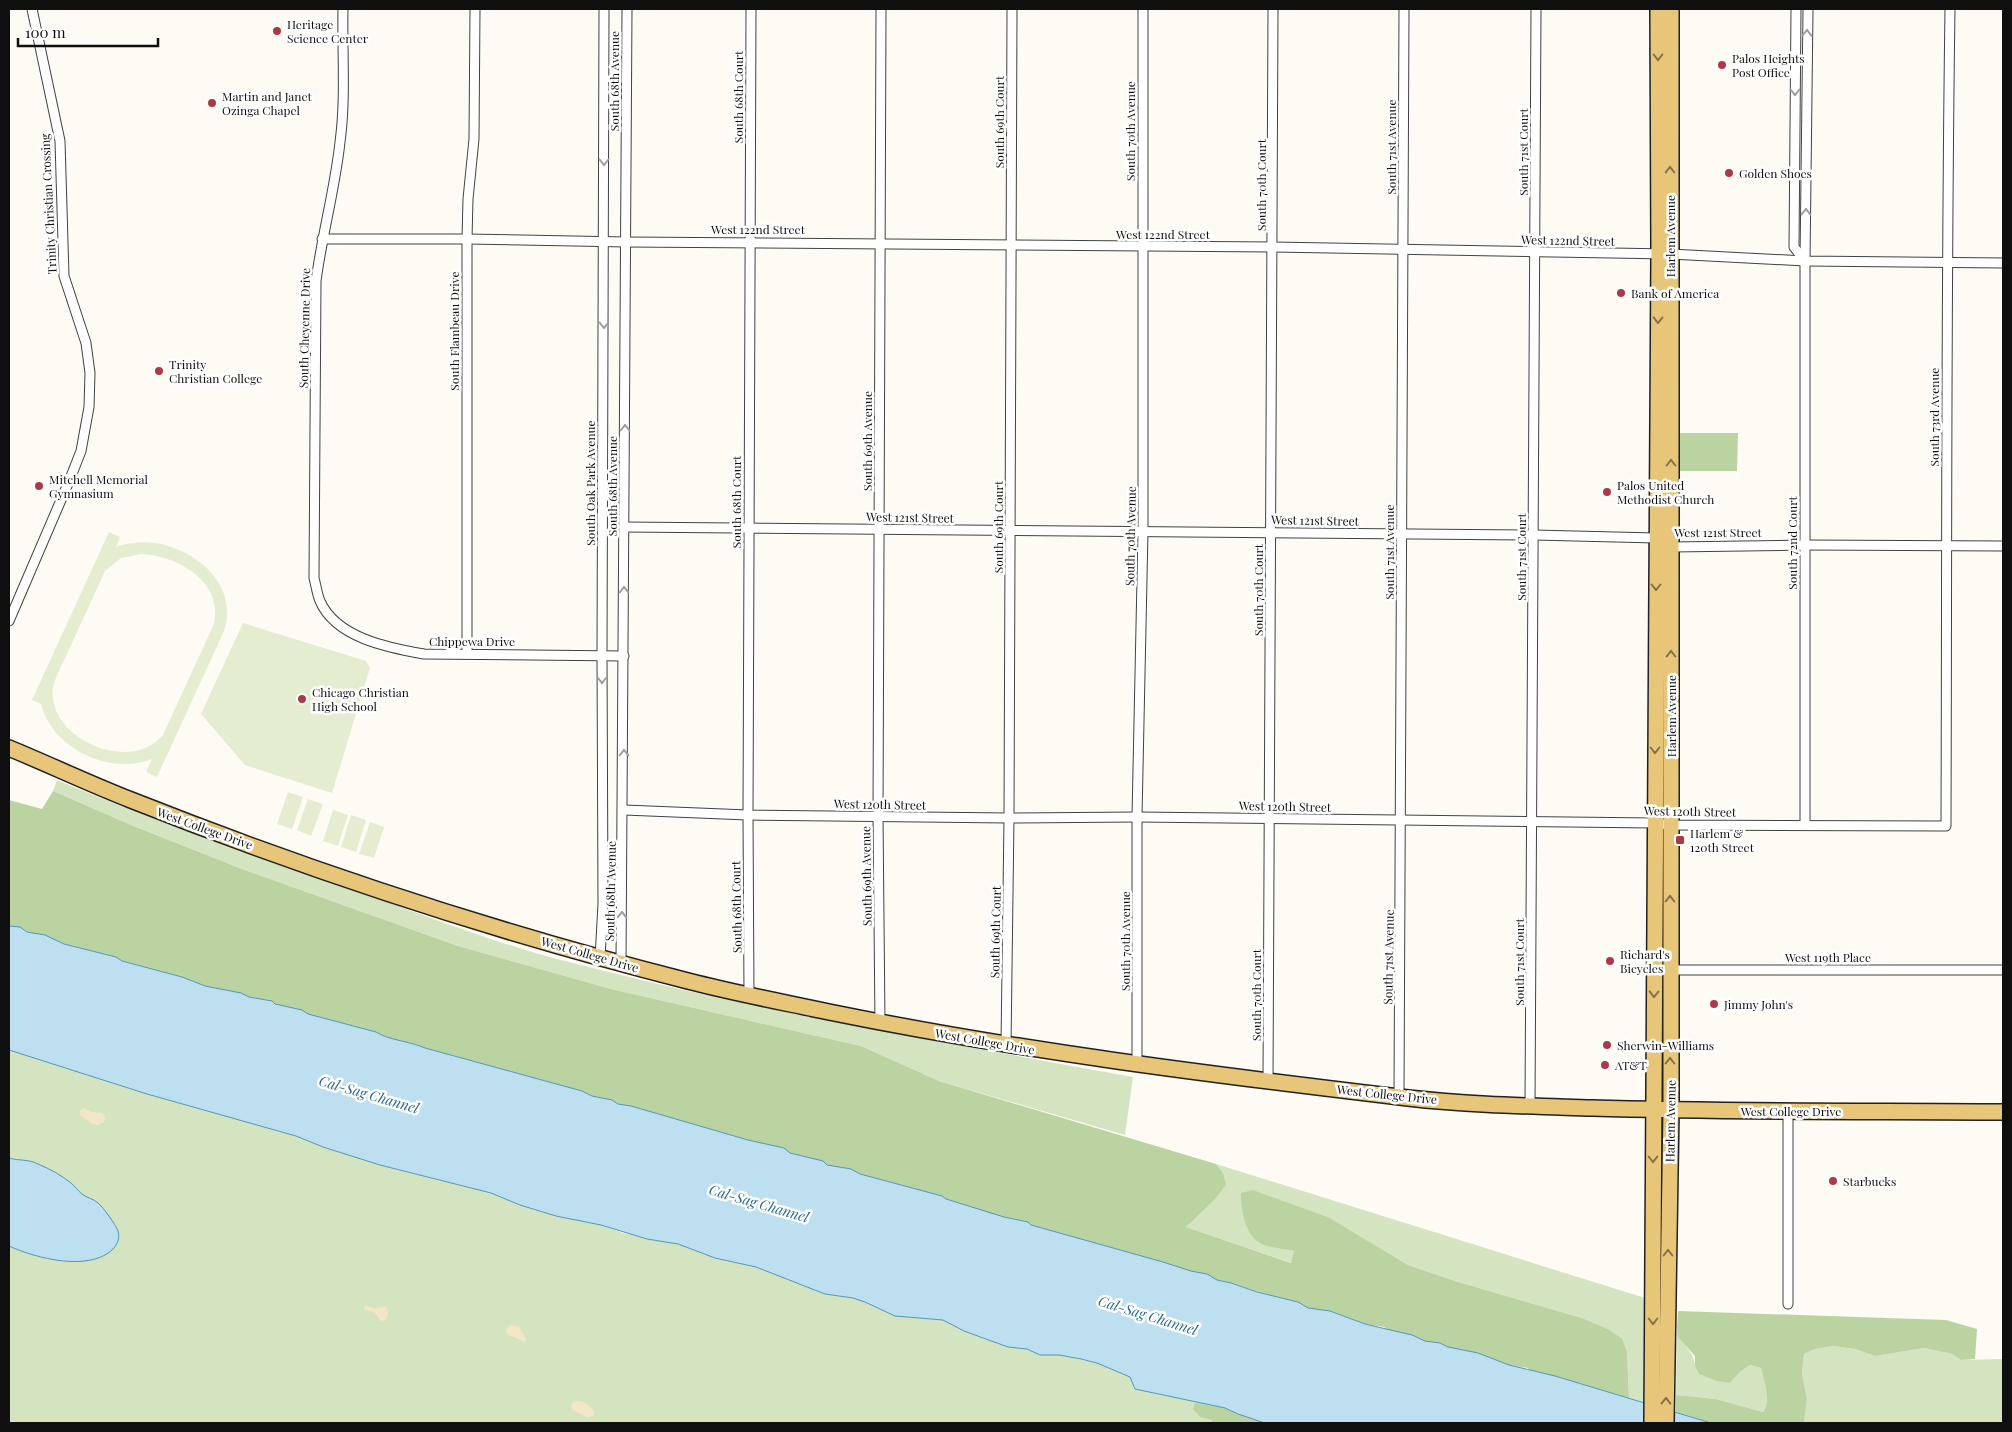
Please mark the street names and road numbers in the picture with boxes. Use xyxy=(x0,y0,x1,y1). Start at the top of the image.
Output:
street label: South 68th Avenue xyxy=(606,31,622,131)
street label: South 68th Court xyxy=(730,50,746,143)
street label: South 69th Court xyxy=(991,75,1007,168)
street label: South 70th Avenue xyxy=(1122,81,1138,181)
street label: South 71st Avenue xyxy=(1383,99,1399,195)
street label: South 71st Court xyxy=(1515,108,1531,196)
street label: Trinity Christian Crossing xyxy=(36,133,60,275)
street label: South 70th Court xyxy=(1253,138,1269,231)
street label: Harlem Avenue xyxy=(1662,195,1678,277)
street label: West 122nd Street xyxy=(710,221,806,237)
street label: West 122nd Street xyxy=(1115,226,1211,242)
street label: West 122nd Street xyxy=(1520,231,1616,249)
street label: South Cheyenne Drive xyxy=(295,268,313,388)
street label: South Flambeau Drive xyxy=(446,271,462,391)
street label: South 73rd Avenue xyxy=(1926,368,1942,466)
street label: South 69th Avenue xyxy=(859,391,875,491)
street label: South Oak Park Avenue xyxy=(582,420,598,546)
street label: South 68th Avenue xyxy=(604,436,620,536)
street label: South 68th Court xyxy=(728,455,744,548)
street label: South 69th Court xyxy=(990,480,1006,573)
street label: South 70th Avenue xyxy=(1121,486,1139,586)
street label: South 72nd Court xyxy=(1784,496,1800,590)
street label: South 71st Avenue xyxy=(1381,504,1397,600)
street label: West 121st Street xyxy=(865,508,955,526)
street label: West 121st Street xyxy=(1270,511,1360,529)
street label: South 71st Court xyxy=(1513,513,1529,601)
street label: West 121st Street xyxy=(1673,524,1763,540)
street label: South 70th Court xyxy=(1250,543,1266,636)
street label: Chippewa Drive xyxy=(429,633,515,649)
street label: Harlem Avenue xyxy=(1663,675,1679,757)
street label: West 120th Street xyxy=(833,795,927,813)
street label: West 120th Street xyxy=(1238,797,1332,815)
street label: West 120th Street xyxy=(1643,802,1737,820)
street label: West College Drive xyxy=(154,803,255,853)
street label: South 69th Avenue xyxy=(857,826,875,926)
street label: South 68th Avenue xyxy=(601,841,619,941)
street label: South 68th Court xyxy=(727,860,745,953)
street label: South 69th Court xyxy=(986,885,1004,978)
street label: South 70th Avenue xyxy=(1117,891,1133,991)
street label: South 71st Avenue xyxy=(1379,909,1397,1005)
street label: South 71st Court xyxy=(1511,918,1527,1006)
street label: West College Drive xyxy=(538,932,641,976)
street label: South 70th Court xyxy=(1248,948,1264,1041)
street label: West 119th Place xyxy=(1784,949,1871,965)
street label: West College Drive xyxy=(933,1024,1036,1058)
street label: Harlem Avenue xyxy=(1661,1080,1679,1162)
street label: West College Drive xyxy=(1335,1081,1438,1107)
street label: West College Drive xyxy=(1740,1103,1841,1119)

